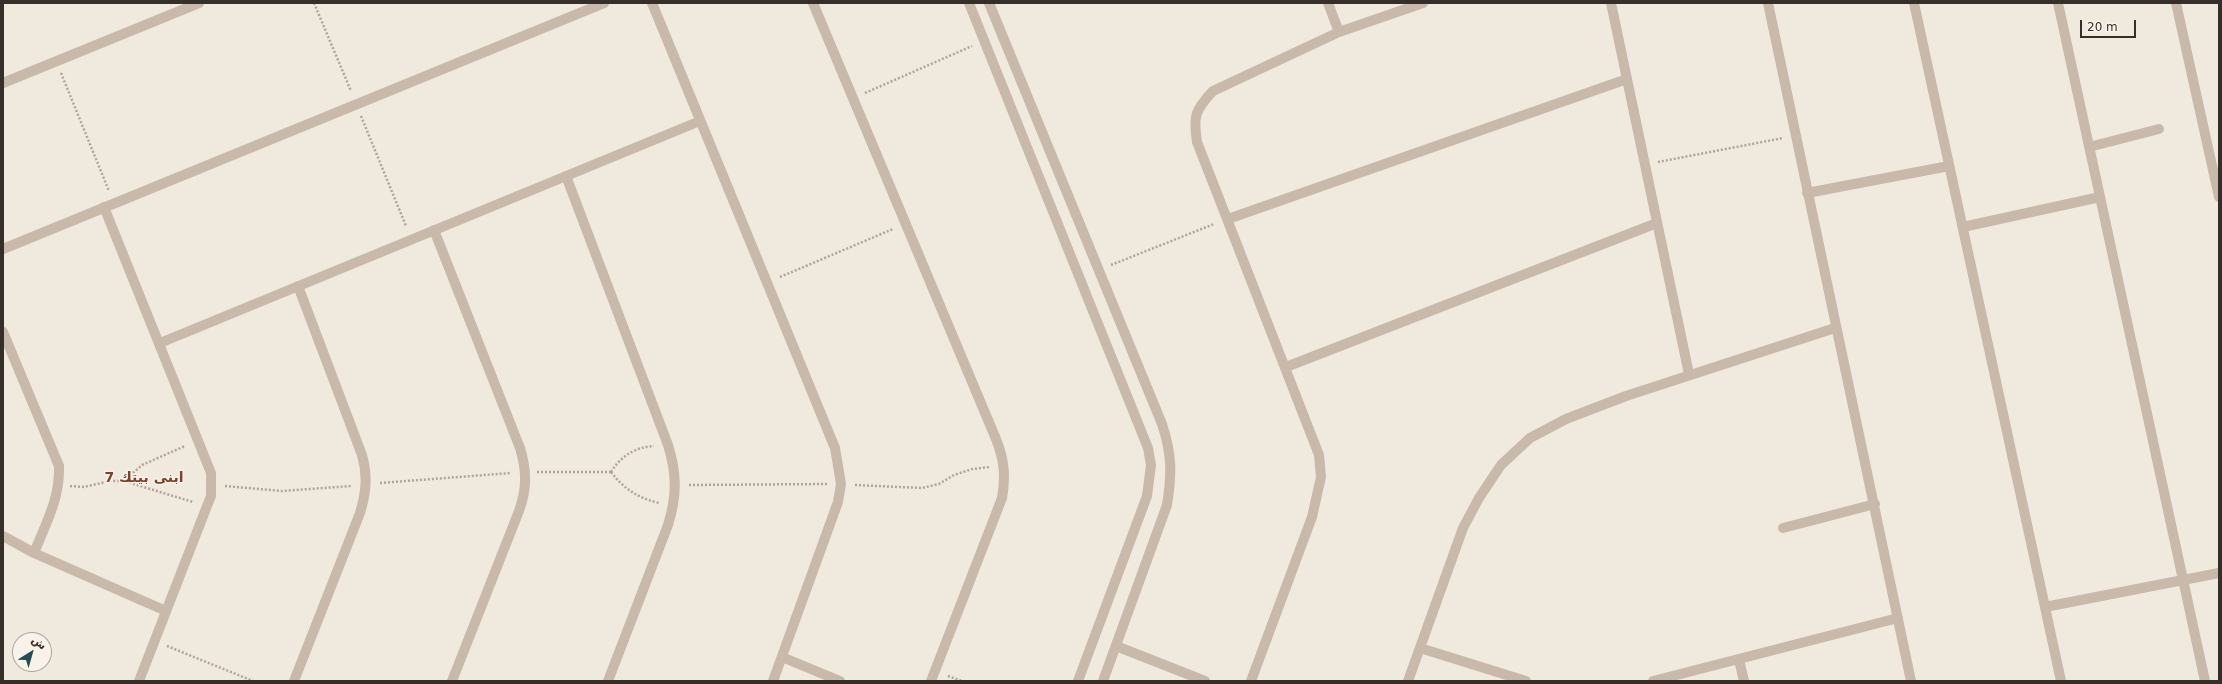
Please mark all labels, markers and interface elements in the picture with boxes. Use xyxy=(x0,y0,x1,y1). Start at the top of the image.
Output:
scale bar xyxy=(2082,12,2138,38)
text: 20 m xyxy=(2087,20,2118,34)
district label: ابنى بيتك 7 xyxy=(104,470,184,486)
north arrow xyxy=(12,632,52,672)
text: ش xyxy=(29,633,49,653)

